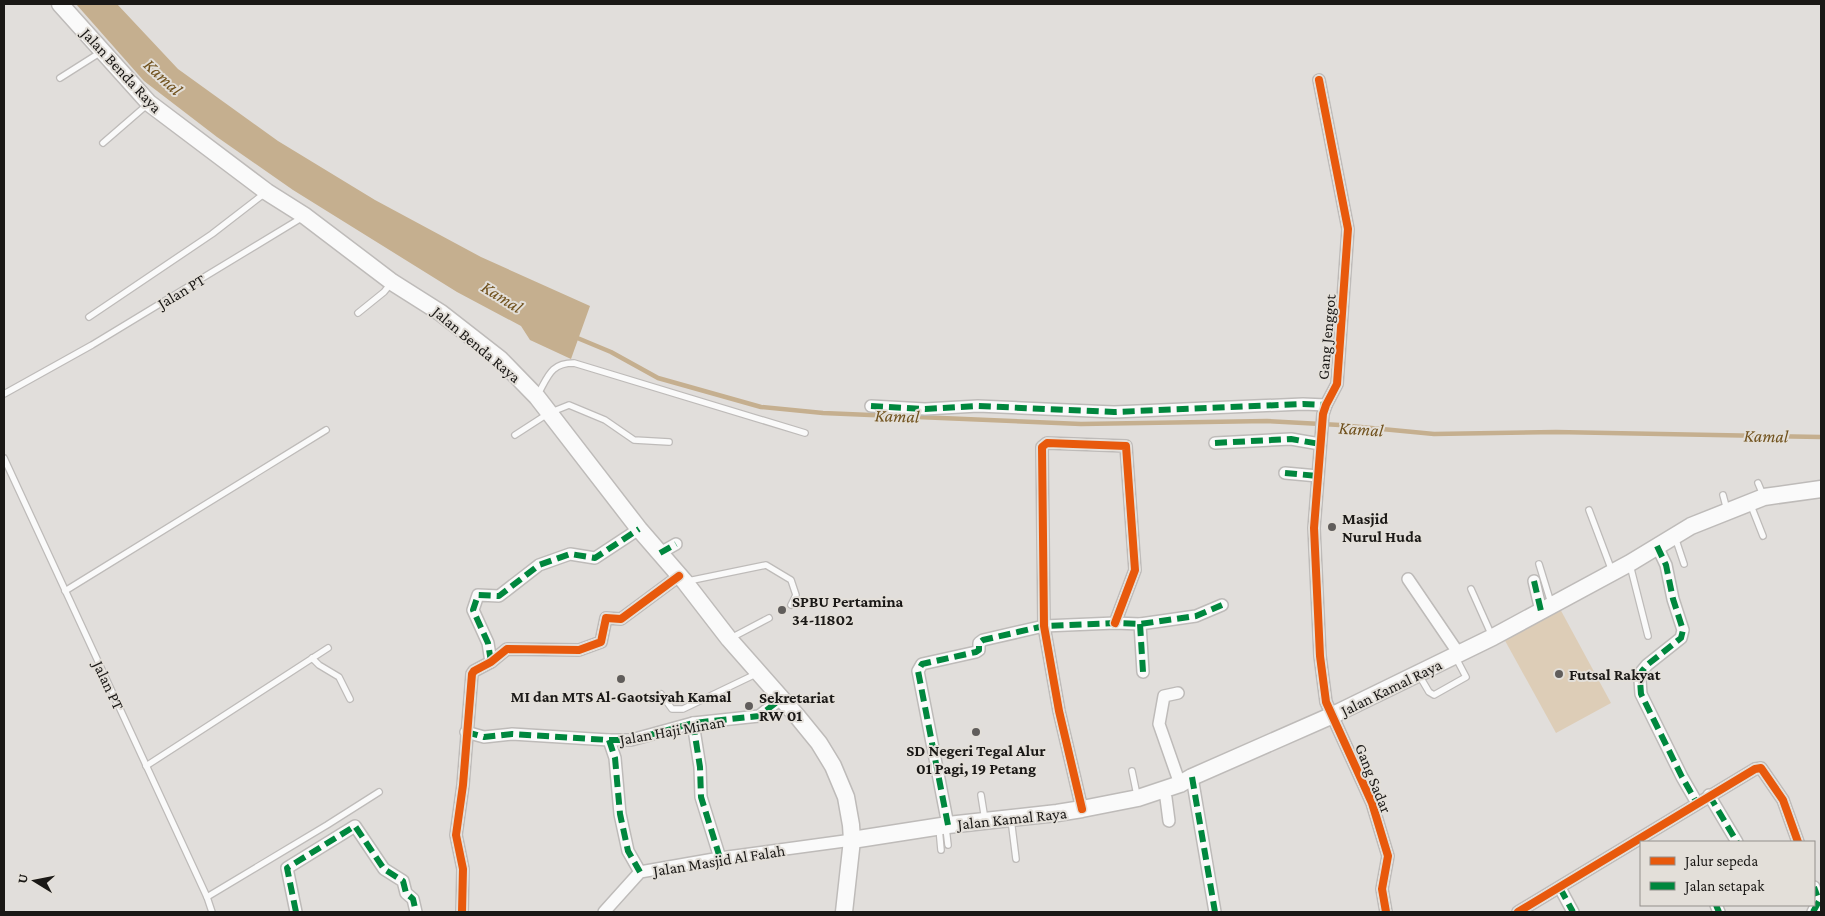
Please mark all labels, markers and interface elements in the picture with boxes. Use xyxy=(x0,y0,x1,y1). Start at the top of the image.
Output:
street label: Jalan Benda Raya xyxy=(76,23,166,117)
water label: Kamal xyxy=(140,54,187,100)
street label: Jalan PT xyxy=(153,271,209,314)
water label: Kamal xyxy=(478,277,527,318)
street label: Gang Jenggot xyxy=(1314,293,1340,381)
street label: Jalan Benda Raya xyxy=(427,301,524,387)
water label: Kamal xyxy=(874,405,920,427)
water label: Kamal xyxy=(1338,417,1385,441)
water label: Kamal xyxy=(1744,426,1789,446)
place label: Masjid Nurul Huda xyxy=(1342,510,1422,545)
marker: Masjid Nurul Huda xyxy=(1326,521,1338,533)
place label: SPBU Pertamina 34-11802 xyxy=(792,593,904,628)
marker: SPBU Pertamina 34-11802 xyxy=(776,604,788,616)
street label: Jalan Kamal Raya xyxy=(1336,655,1445,721)
street label: Jalan PT xyxy=(88,656,127,713)
place label: Futsal Rakyat xyxy=(1569,666,1661,683)
marker: Futsal Rakyat xyxy=(1553,668,1565,680)
marker: MI dan MTS Al-Gaotsiyah Kamal xyxy=(615,673,627,685)
place label: MI dan MTS Al-Gaotsiyah Kamal xyxy=(511,688,732,705)
place label: Sekretariat RW 01 xyxy=(759,689,835,724)
marker: Sekretariat RW 01 xyxy=(743,700,755,712)
street label: Jalan Haji Minan xyxy=(616,713,727,749)
marker: SD Negeri Tegal Alur 01 Pagi, 19 Petang xyxy=(970,726,982,738)
street label: Gang Sadar xyxy=(1351,741,1395,816)
place label: SD Negeri Tegal Alur 01 Pagi, 19 Petang xyxy=(906,742,1046,777)
street label: Jalan Kamal Raya xyxy=(954,804,1068,834)
legend xyxy=(1640,841,1815,906)
street label: Jalan Masjid Al Falah xyxy=(650,842,787,881)
text: Jalur sepeda xyxy=(1683,853,1758,870)
north arrow xyxy=(10,856,60,906)
text: U xyxy=(13,872,31,885)
text: Jalan setapak xyxy=(1683,878,1765,895)

